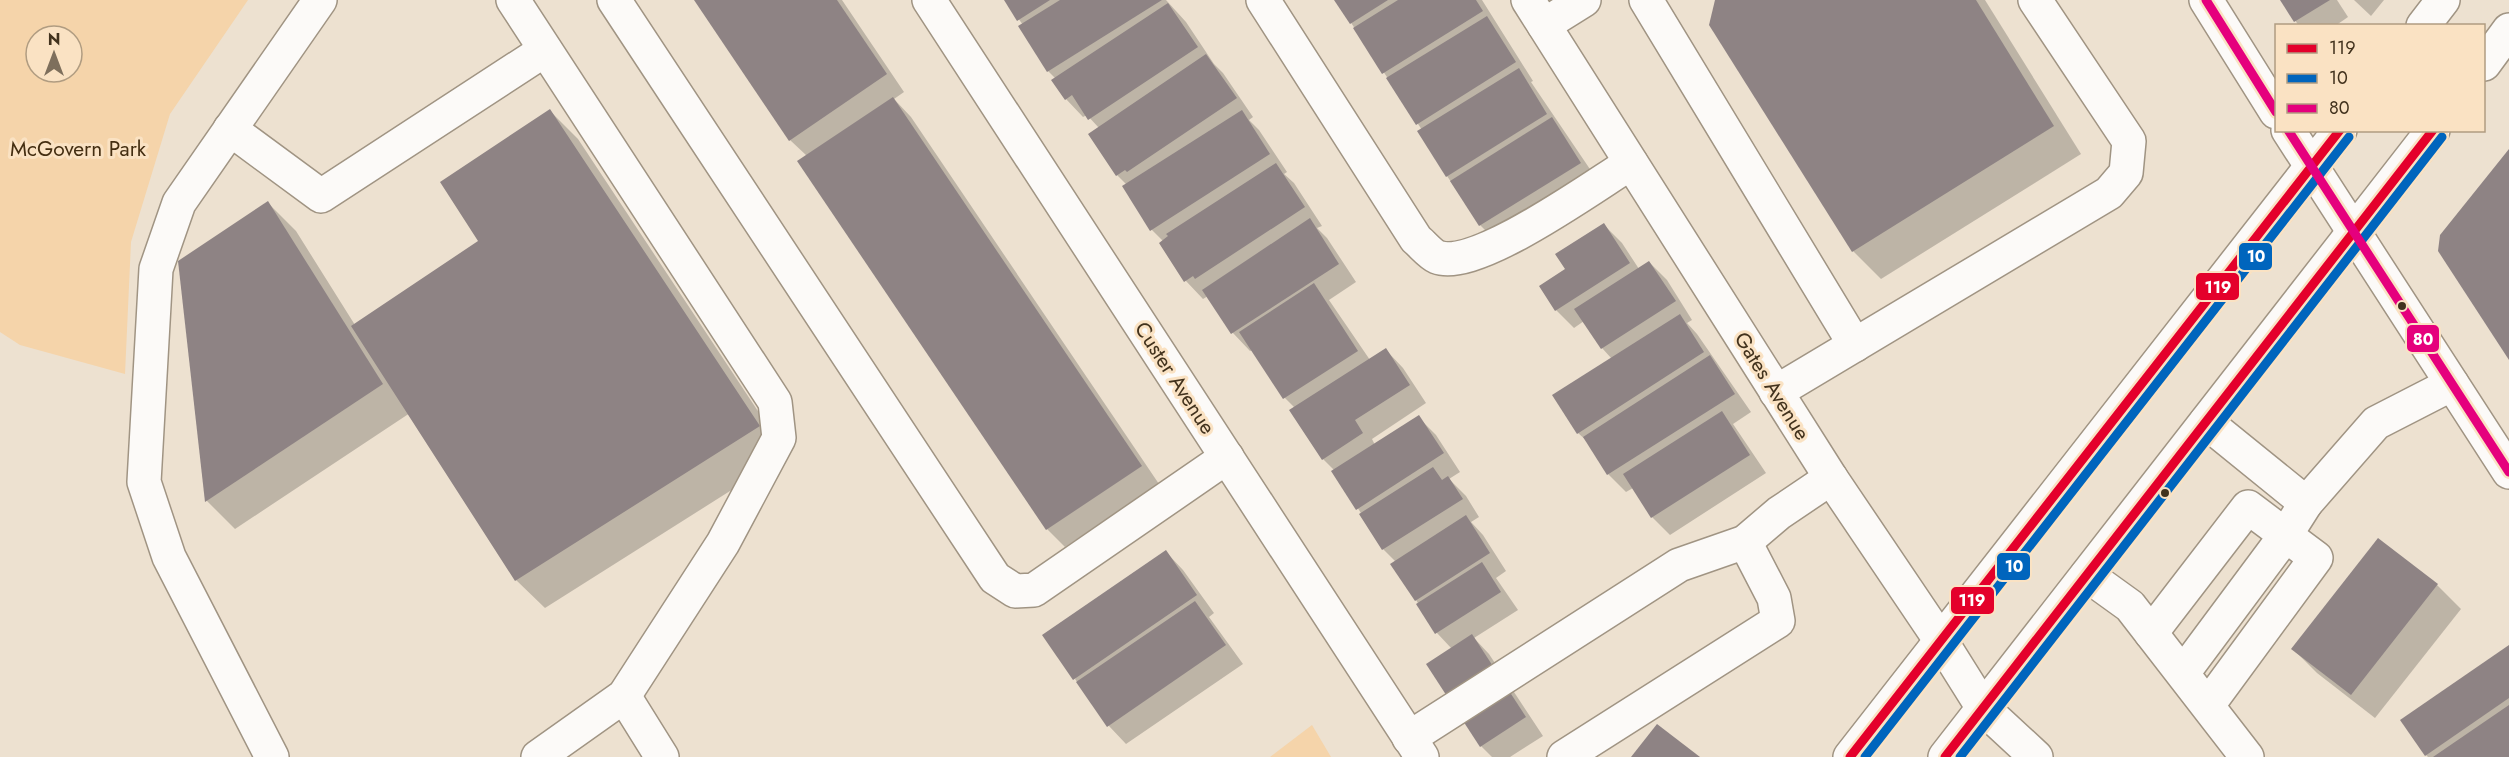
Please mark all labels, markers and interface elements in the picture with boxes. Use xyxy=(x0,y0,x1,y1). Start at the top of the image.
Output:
north arrow xyxy=(24,24,84,84)
legend xyxy=(2275,24,2485,132)
text: N xyxy=(48,28,60,51)
text: 119 xyxy=(2329,35,2356,61)
text: 10 xyxy=(2329,65,2348,91)
text: 80 xyxy=(2329,95,2350,121)
park label: McGovern Park xyxy=(10,134,147,164)
line badge: 10 xyxy=(2238,242,2273,271)
text: 10 xyxy=(2247,245,2265,268)
line badge: 119 xyxy=(2195,272,2240,301)
text: 119 xyxy=(2205,276,2232,299)
unlabelled marker xyxy=(2396,300,2408,312)
street label: Custer Avenue xyxy=(1127,316,1223,440)
line badge: 80 xyxy=(2406,324,2440,353)
street label: Gates Avenue xyxy=(1727,326,1817,446)
text: 80 xyxy=(2413,328,2433,351)
unlabelled marker xyxy=(2159,487,2171,499)
line badge: 10 xyxy=(1996,552,2031,581)
text: 10 xyxy=(2005,555,2023,578)
line badge: 119 xyxy=(1950,586,1995,615)
text: 119 xyxy=(1959,589,1986,612)

